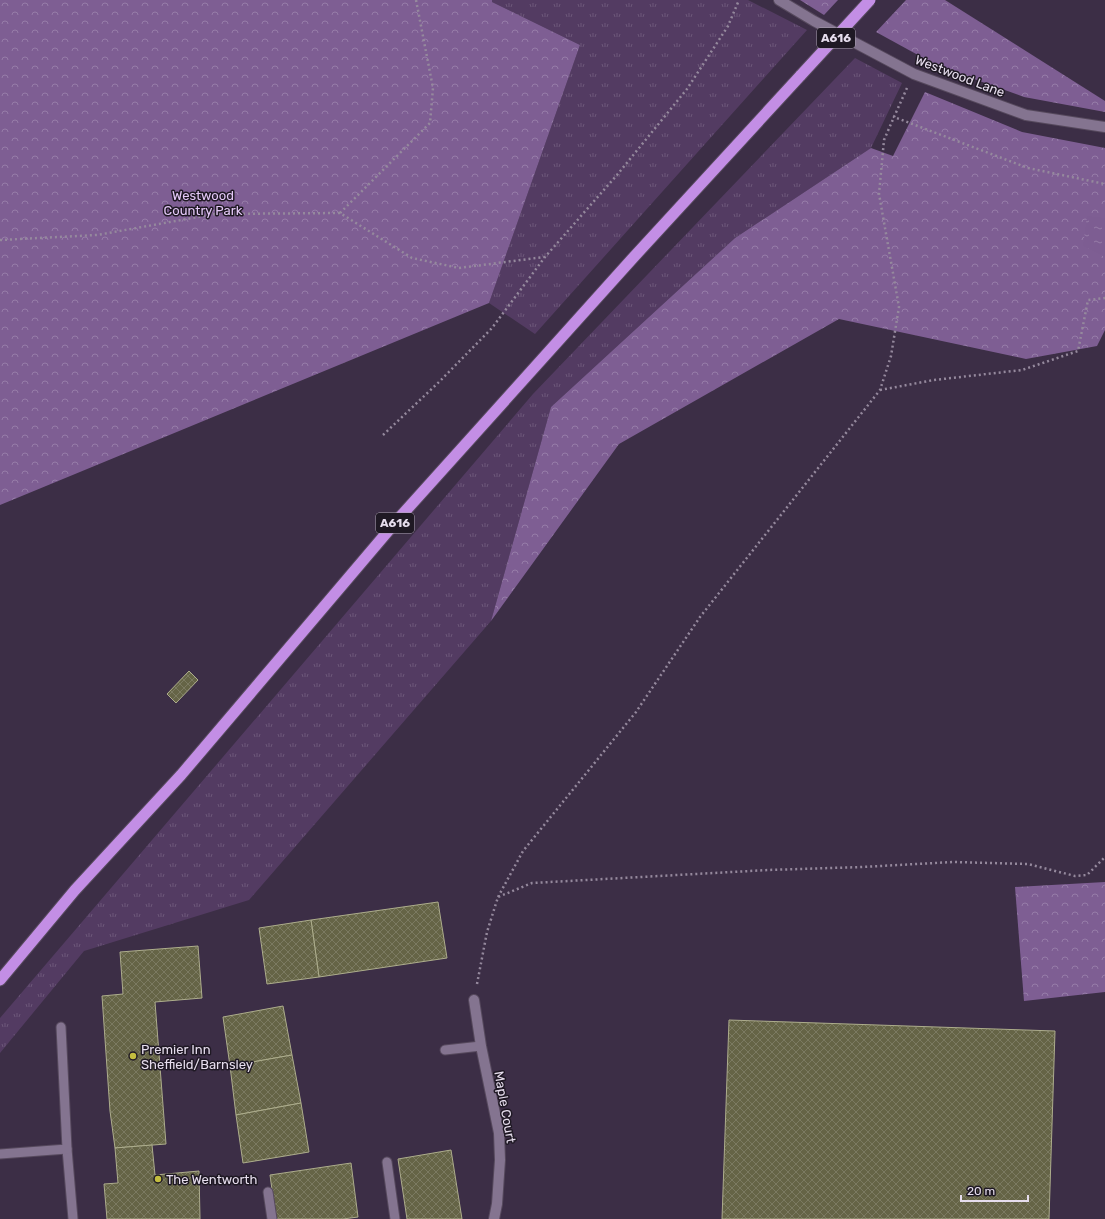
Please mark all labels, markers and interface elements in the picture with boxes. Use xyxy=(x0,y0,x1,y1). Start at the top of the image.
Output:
road number: A616 xyxy=(817,28,855,48)
street label: Westwood Lane xyxy=(913,52,1007,100)
park label: Westwood Country Park xyxy=(164,188,243,218)
road number: A616 xyxy=(376,513,414,533)
place label: Premier Inn Sheffield/Barnsley xyxy=(141,1042,253,1072)
marker: Premier Inn Sheffield/Barnsley xyxy=(128,1051,138,1061)
street label: Maple Court xyxy=(491,1070,519,1144)
place label: The Wentworth xyxy=(166,1172,257,1187)
marker: The Wentworth xyxy=(153,1174,163,1184)
scale bar xyxy=(961,1177,1028,1203)
text: 20 m xyxy=(967,1184,995,1198)

